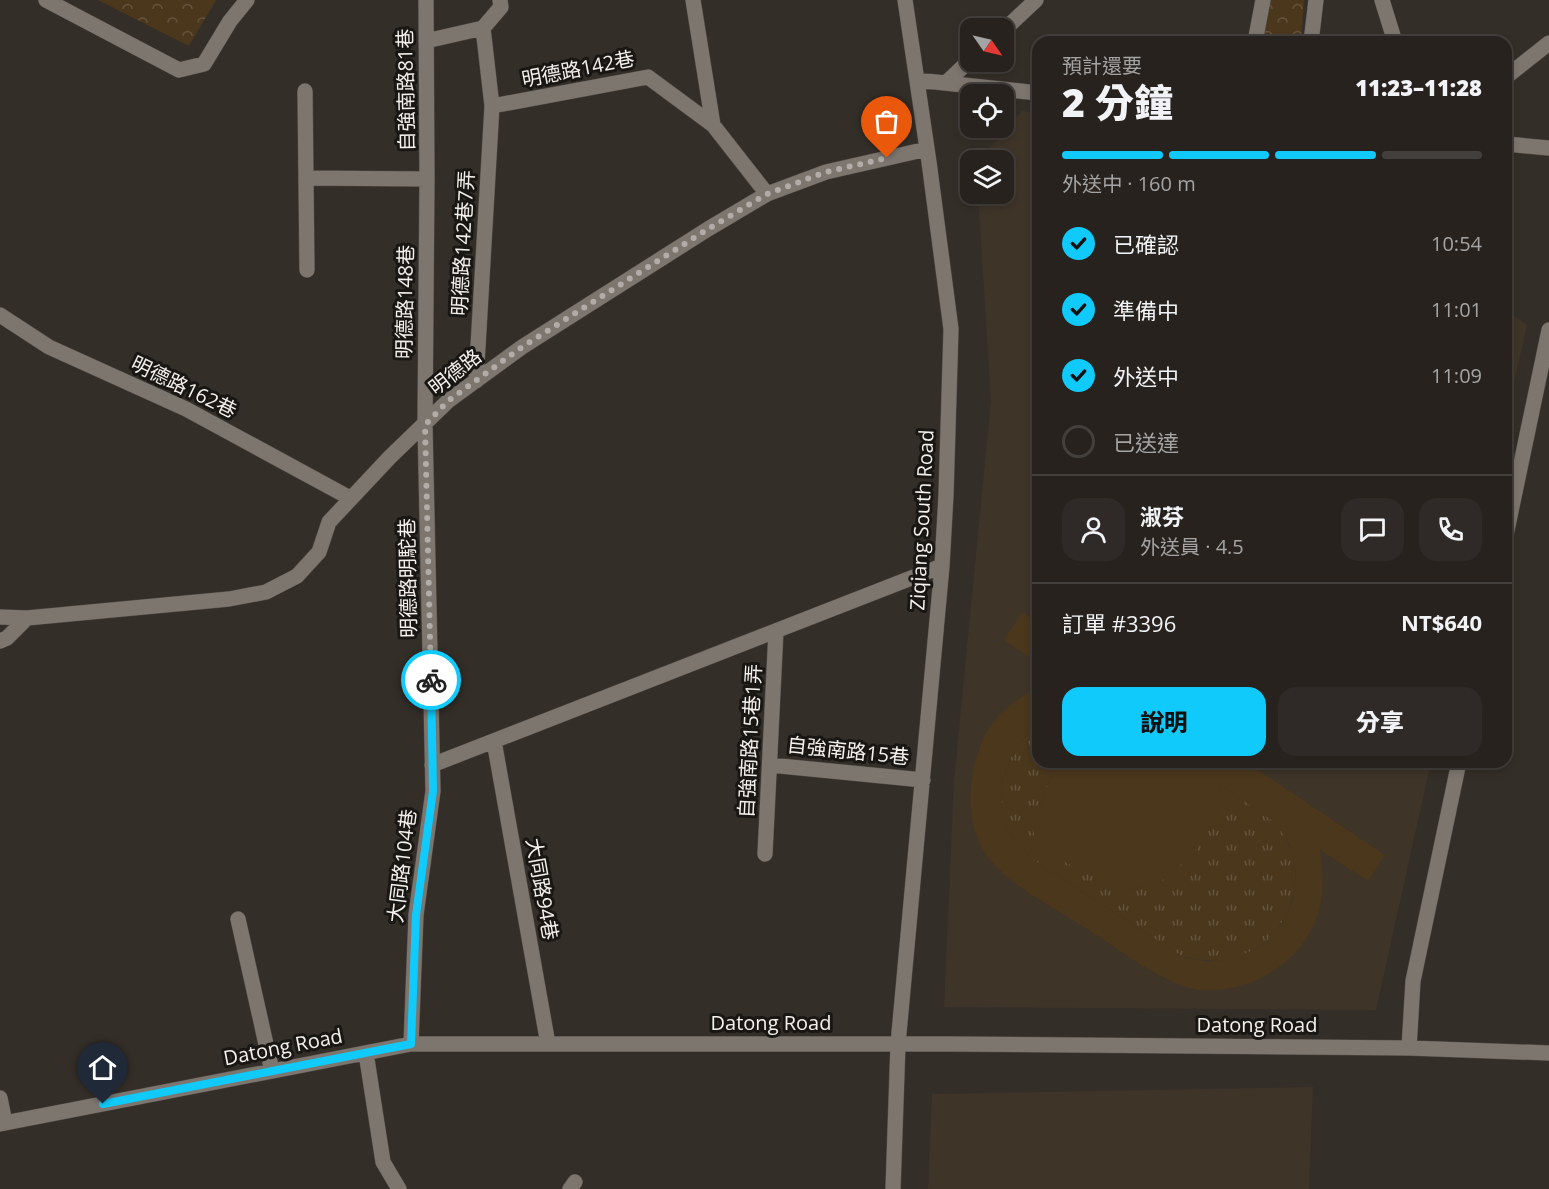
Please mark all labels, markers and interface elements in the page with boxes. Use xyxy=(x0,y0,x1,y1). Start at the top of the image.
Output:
north arrow xyxy=(960,18,1014,72)
map controls xyxy=(960,18,1014,204)
street label: 自強南路81巷 xyxy=(391,28,420,152)
street label: 明德路142巷 xyxy=(519,44,637,93)
text: 預計還要 xyxy=(1062,52,1142,79)
text: 11:23–11:28 xyxy=(1355,72,1482,102)
text: 2 分鐘 xyxy=(1062,75,1173,128)
button: locate xyxy=(960,84,1014,138)
pin xyxy=(861,96,912,158)
icon: bag xyxy=(870,105,903,138)
button: layers xyxy=(960,150,1014,204)
street label: 明德路142巷7弄 xyxy=(445,169,480,316)
text: 外送中 · 160 m xyxy=(1062,170,1196,197)
icon: check xyxy=(1062,227,1095,260)
text: 已確認 xyxy=(1113,229,1179,259)
text: 10:54 xyxy=(1431,230,1482,257)
street label: 明德路148巷 xyxy=(390,245,419,359)
icon: check xyxy=(1062,293,1095,326)
text: 準備中 xyxy=(1113,295,1179,325)
text: 11:01 xyxy=(1431,296,1482,323)
street label: 明德路 xyxy=(423,342,487,401)
street label: 明德路162巷 xyxy=(127,349,242,424)
icon: check xyxy=(1062,359,1095,392)
text: 外送中 xyxy=(1113,361,1179,391)
text: 11:09 xyxy=(1431,362,1482,389)
text: 已送達 xyxy=(1113,427,1179,457)
street label: Ziqiang South Road xyxy=(903,429,940,611)
button: person xyxy=(1062,498,1125,561)
button: chat xyxy=(1341,498,1404,561)
button: phone xyxy=(1419,498,1482,561)
text: 淑芬 xyxy=(1140,501,1184,531)
street label: 明德路明駝巷 xyxy=(393,518,422,638)
text: 外送員 · 4.5 xyxy=(1140,533,1244,560)
text: NT$640 xyxy=(1401,607,1482,637)
text: 訂單 #3396 xyxy=(1062,608,1176,638)
courier xyxy=(401,650,461,710)
street label: 自強南路15巷1弄 xyxy=(732,663,767,819)
icon: bike xyxy=(415,664,448,697)
button: 說明 xyxy=(1062,687,1266,756)
button: 分享 xyxy=(1278,687,1482,756)
street label: 自強南路15巷 xyxy=(786,731,911,770)
street label: 大同路104巷 xyxy=(381,808,422,924)
street label: 大同路94巷 xyxy=(520,836,565,942)
street label: Datong Road xyxy=(711,1009,831,1036)
street label: Datong Road xyxy=(1197,1011,1317,1038)
street label: Datong Road xyxy=(221,1022,345,1071)
pin xyxy=(77,1042,128,1104)
icon: home xyxy=(86,1051,119,1084)

